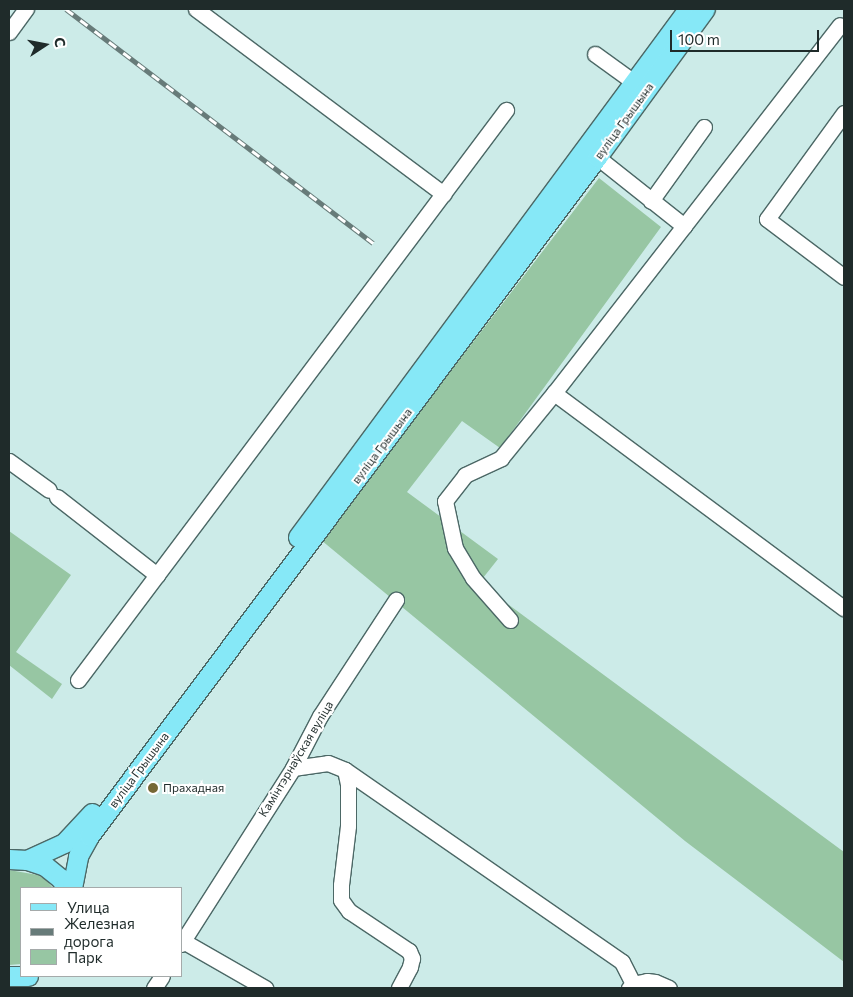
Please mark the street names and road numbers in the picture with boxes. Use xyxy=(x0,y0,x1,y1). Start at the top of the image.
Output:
street label: вуліца Грышына xyxy=(591,80,657,162)
street label: вуліца Грышына xyxy=(349,405,415,487)
street label: Камінтэрнаўская вуліца xyxy=(256,698,336,820)
street label: вуліца Грышына xyxy=(106,729,172,811)

